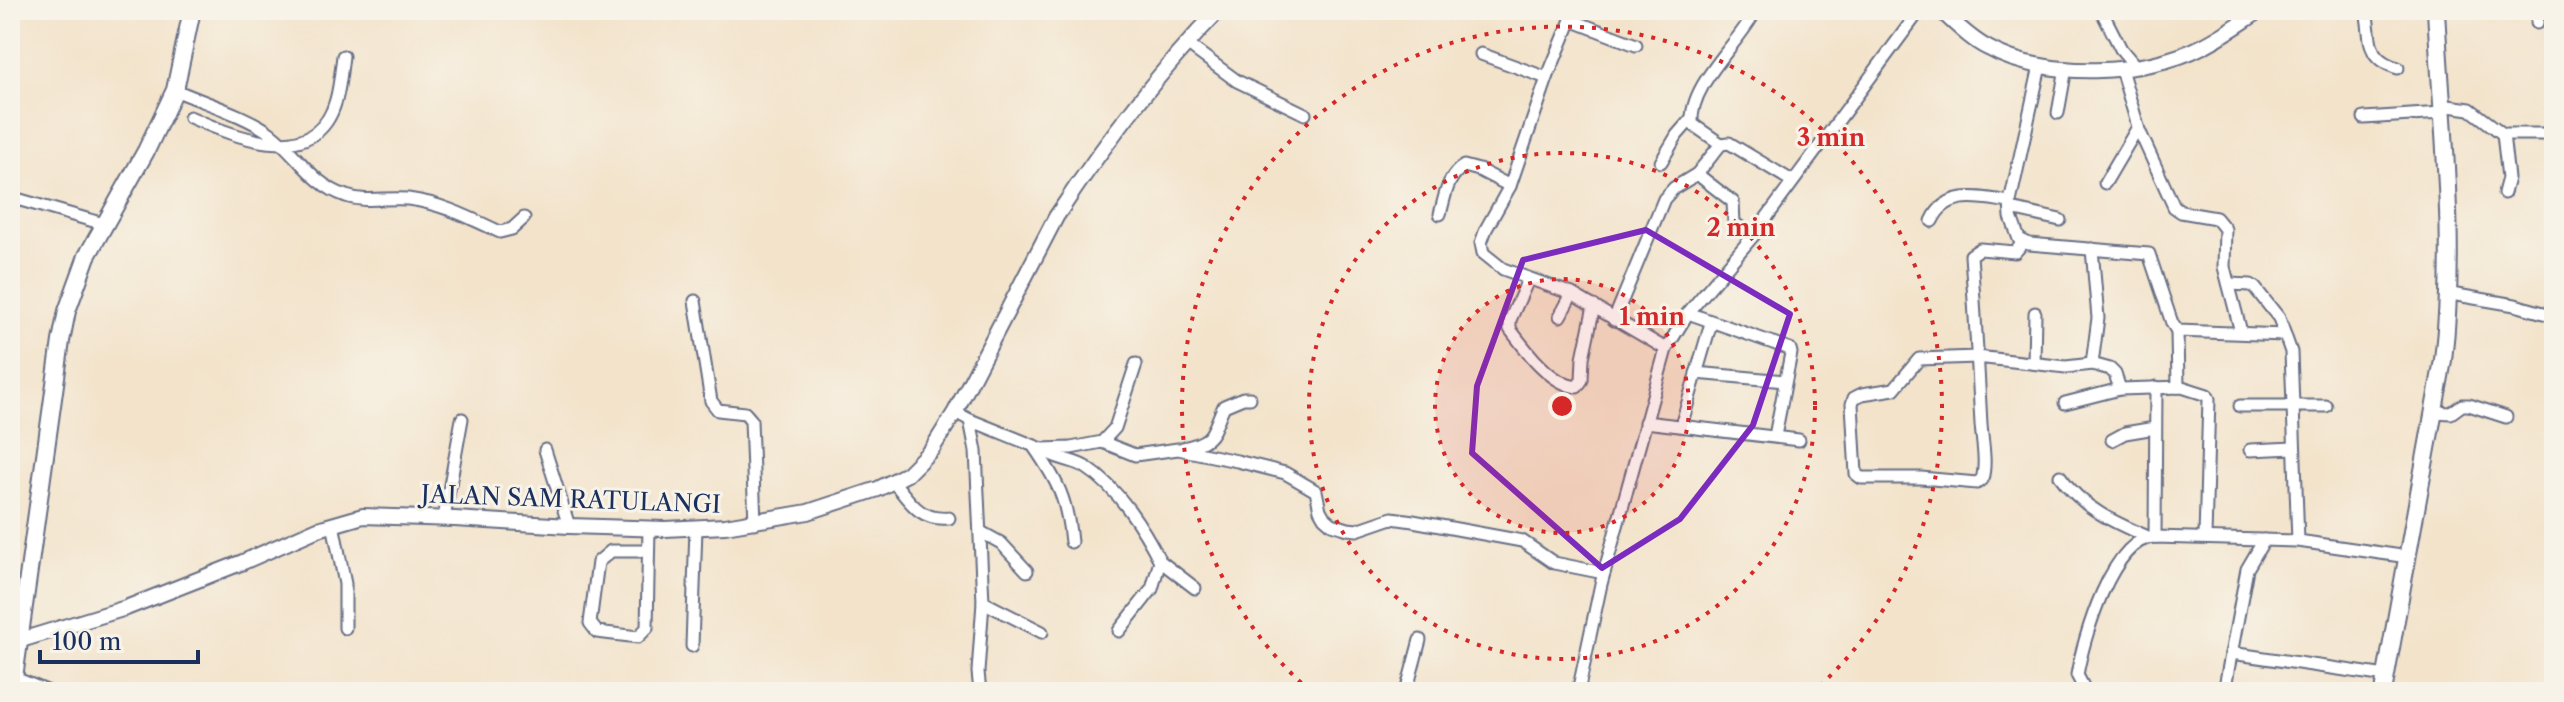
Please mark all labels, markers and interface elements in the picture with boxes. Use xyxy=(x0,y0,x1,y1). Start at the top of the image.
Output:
text: 3 min xyxy=(1797,123,1866,152)
text: 2 min xyxy=(1706,213,1776,242)
text: 1 min xyxy=(1619,302,1685,331)
centre of rings xyxy=(1548,392,1576,420)
street label: JALAN SAM RATULANGI xyxy=(417,479,721,519)
scale bar xyxy=(40,614,198,664)
text: 100 m xyxy=(52,627,121,656)

